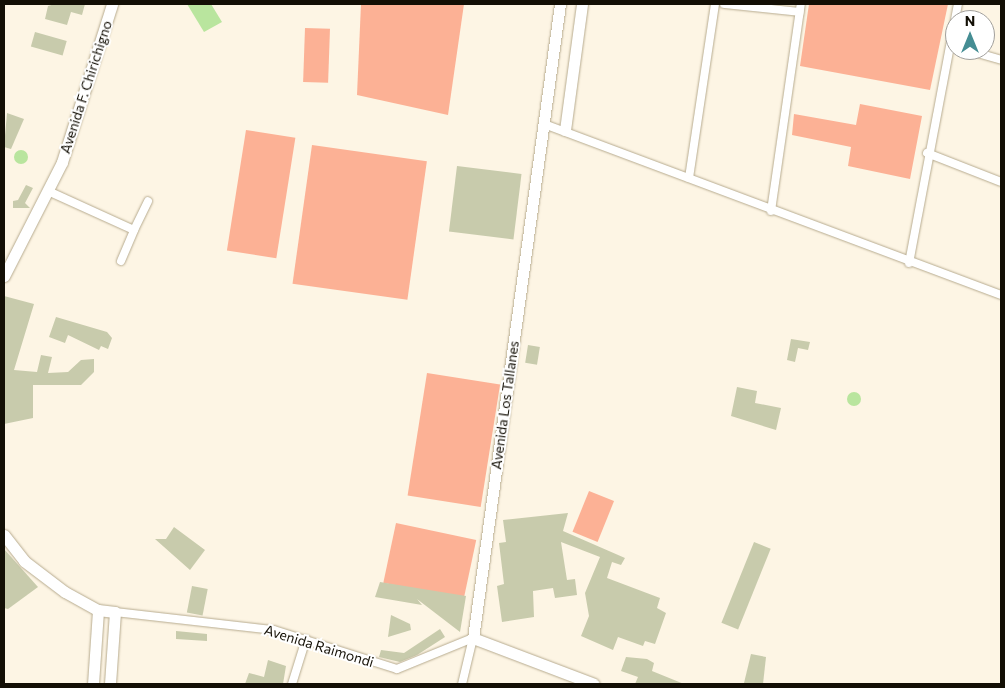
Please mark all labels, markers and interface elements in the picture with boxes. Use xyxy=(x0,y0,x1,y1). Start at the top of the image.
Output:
north arrow xyxy=(945,10,995,60)
text: N xyxy=(965,12,975,29)
street label: Avenida F. Chirichigno xyxy=(57,18,115,156)
street label: Avenida Los Tallanes xyxy=(488,340,522,470)
street label: Avenida Raimondi xyxy=(262,621,376,671)

